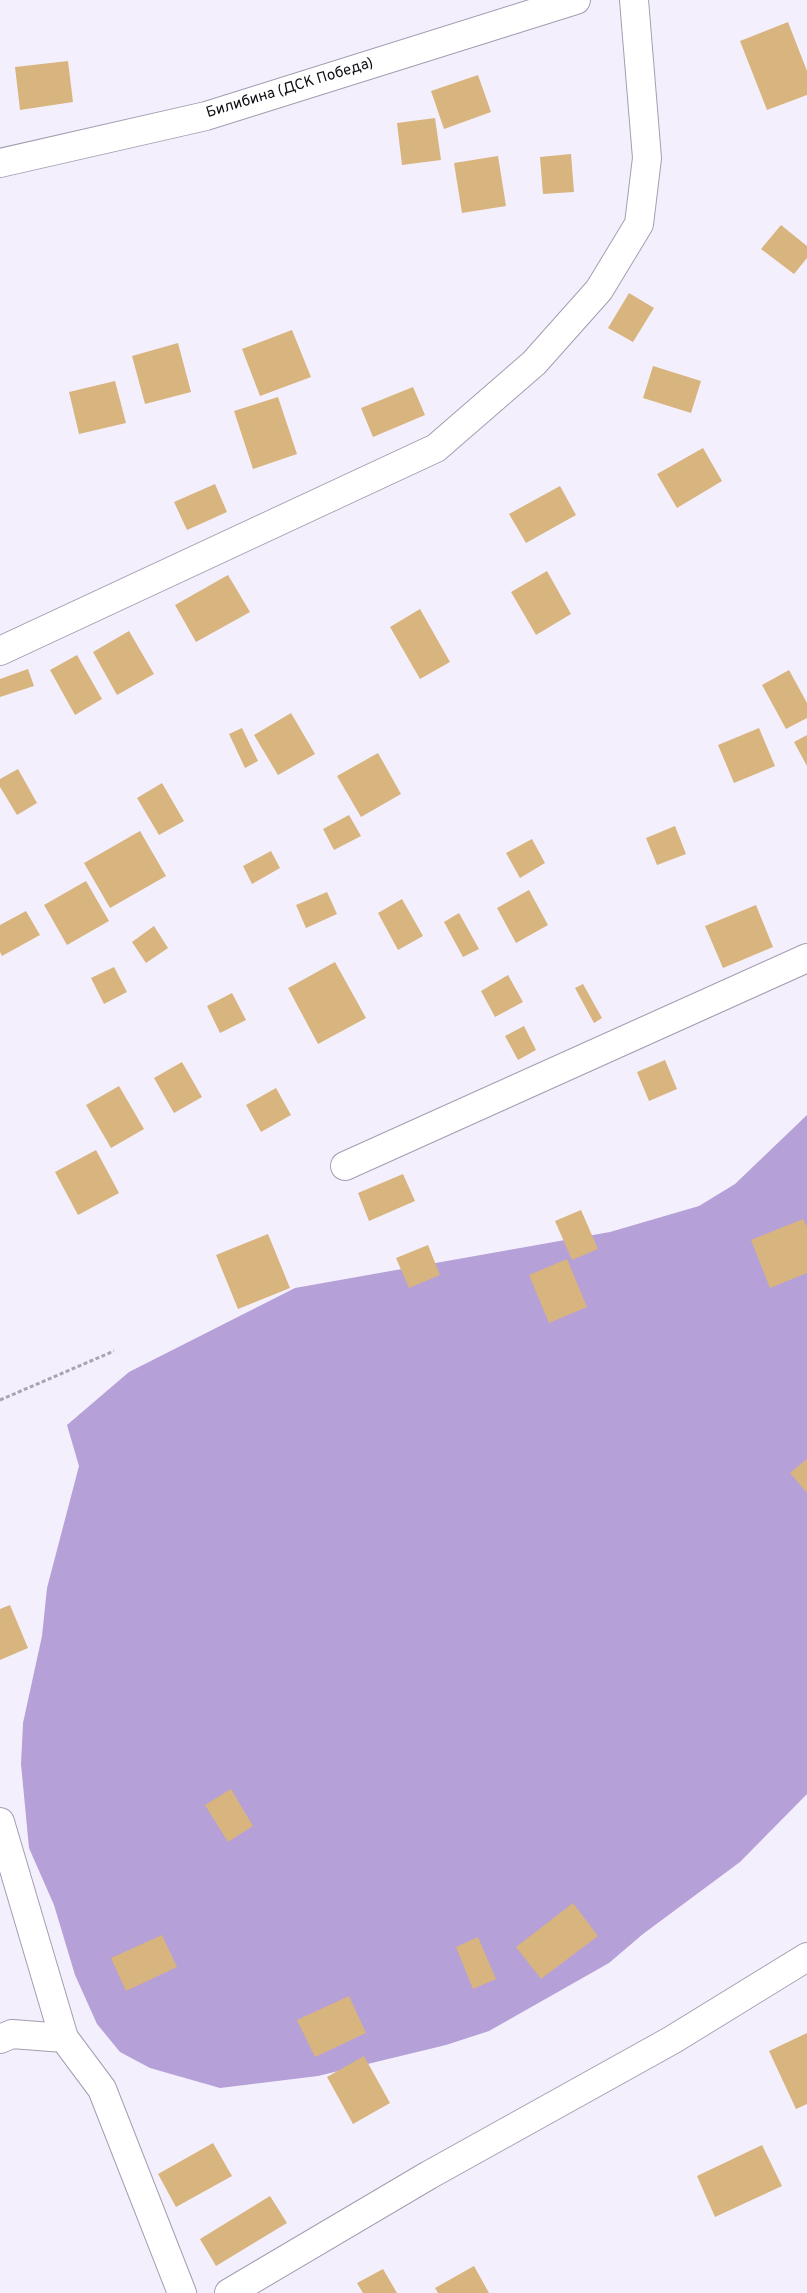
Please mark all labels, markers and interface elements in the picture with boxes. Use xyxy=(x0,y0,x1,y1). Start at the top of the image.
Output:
street label: Билибина (ДСК Победа) xyxy=(204,55,376,123)

